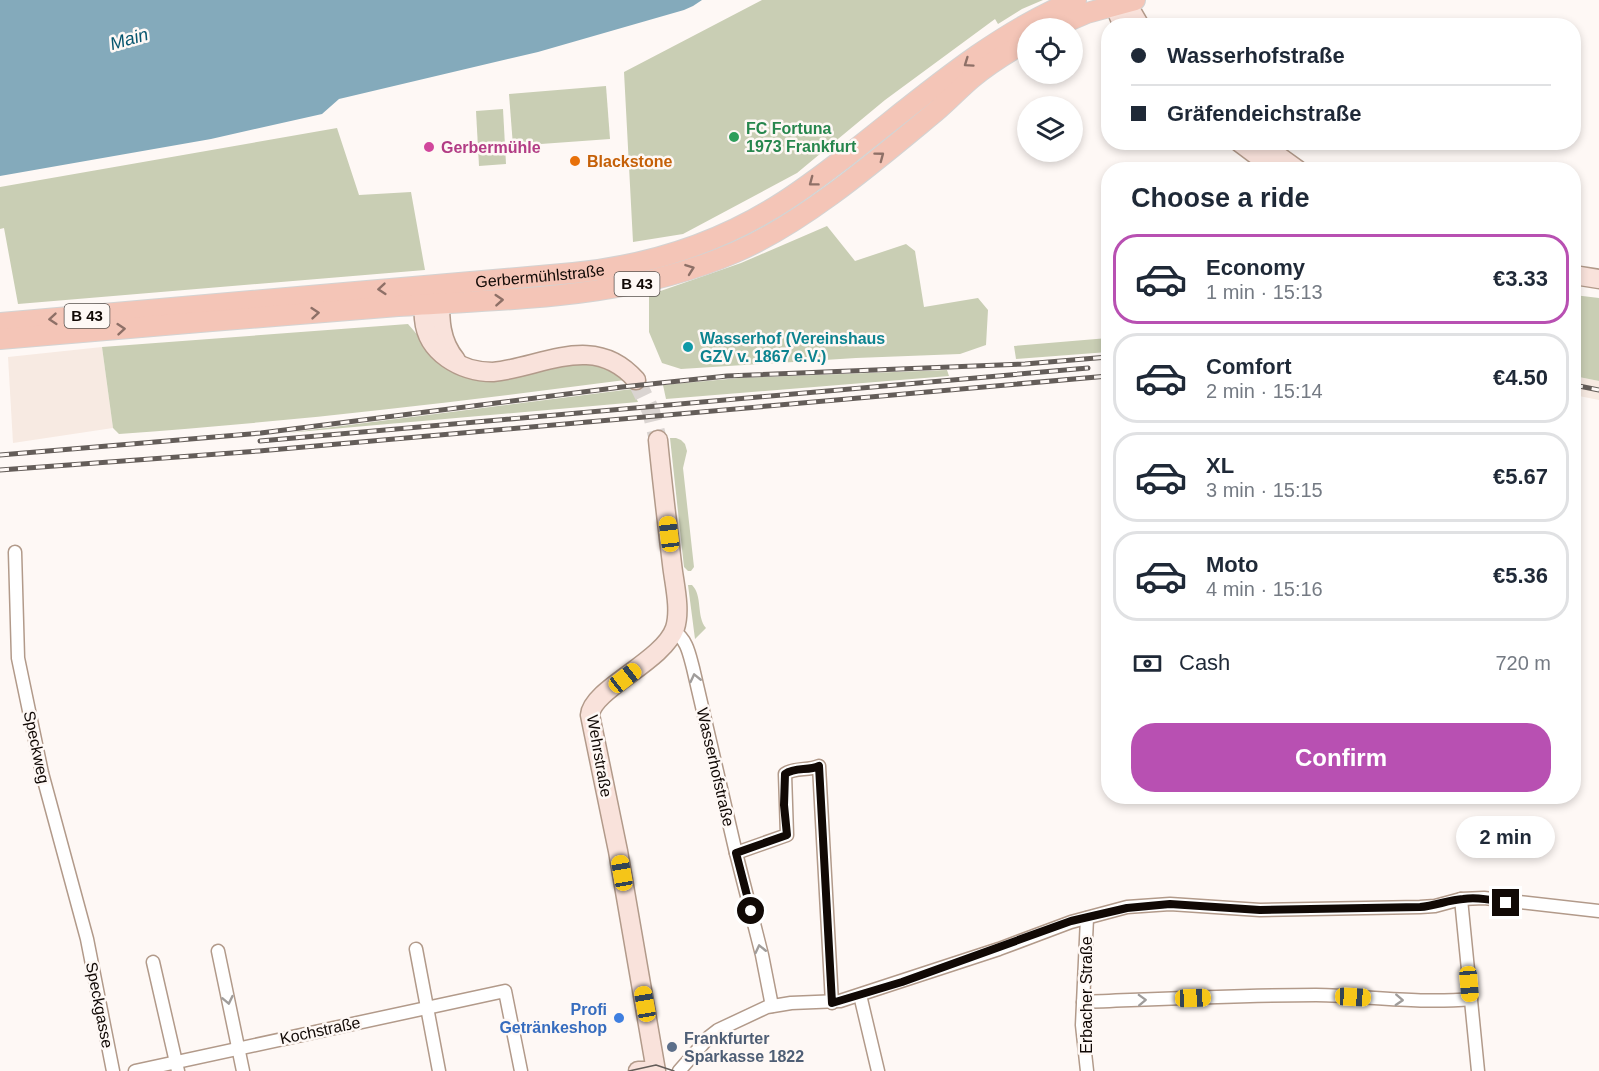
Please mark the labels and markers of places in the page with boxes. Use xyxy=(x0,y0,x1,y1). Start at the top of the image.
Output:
place label: FC Fortuna 1973 Frankfurt xyxy=(746,120,857,155)
marker: FC Fortuna 1973 Frankfurt xyxy=(727,130,741,144)
place label: Gerbermühle xyxy=(441,139,541,156)
marker: Gerbermühle xyxy=(422,140,436,154)
place label: Blackstone xyxy=(587,153,672,170)
marker: Blackstone xyxy=(568,154,582,168)
place label: Wasserhof (Vereinshaus GZV v. 1867 e.V.) xyxy=(700,330,885,365)
marker: Wasserhof (Vereinshaus GZV v. 1867 e.V.) xyxy=(681,340,695,354)
place label: Profi Getränkeshop xyxy=(499,1001,607,1036)
marker: Profi Getränkeshop xyxy=(612,1011,626,1025)
place label: Frankfurter Sparkasse 1822 xyxy=(684,1030,804,1065)
marker: Frankfurter Sparkasse 1822 xyxy=(665,1040,679,1054)

